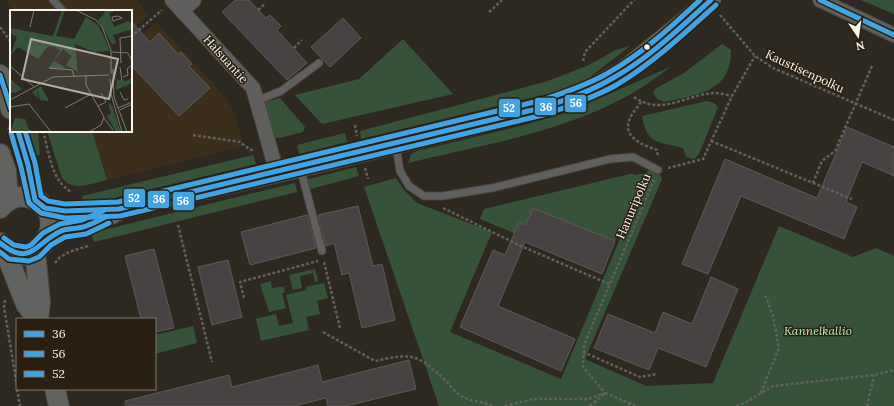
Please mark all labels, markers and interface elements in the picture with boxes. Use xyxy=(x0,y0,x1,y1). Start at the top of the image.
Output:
inset map xyxy=(10,10,132,132)
north arrow xyxy=(838,16,878,56)
street label: Halsuantie xyxy=(201,32,252,86)
text: N xyxy=(854,38,866,54)
unlabelled marker xyxy=(642,42,652,52)
street label: Kaustisenpolku xyxy=(763,46,847,96)
line badge: 56 xyxy=(564,94,587,113)
text: 56 xyxy=(570,96,582,110)
line badge: 36 xyxy=(534,97,557,116)
line badge: 52 xyxy=(498,98,521,118)
text: 36 xyxy=(540,100,552,114)
text: 52 xyxy=(503,101,515,115)
street label: Hanuripolku xyxy=(613,171,653,241)
line badge: 52 xyxy=(123,188,146,208)
line badge: 36 xyxy=(147,190,170,209)
text: 52 xyxy=(128,191,140,205)
line badge: 56 xyxy=(172,191,195,211)
text: 36 xyxy=(153,192,165,206)
text: 56 xyxy=(177,194,189,208)
legend xyxy=(16,318,156,390)
park label: Kannelkallio xyxy=(784,323,852,338)
text: 36 xyxy=(52,326,66,341)
text: 56 xyxy=(52,346,66,361)
text: 52 xyxy=(52,366,65,381)

